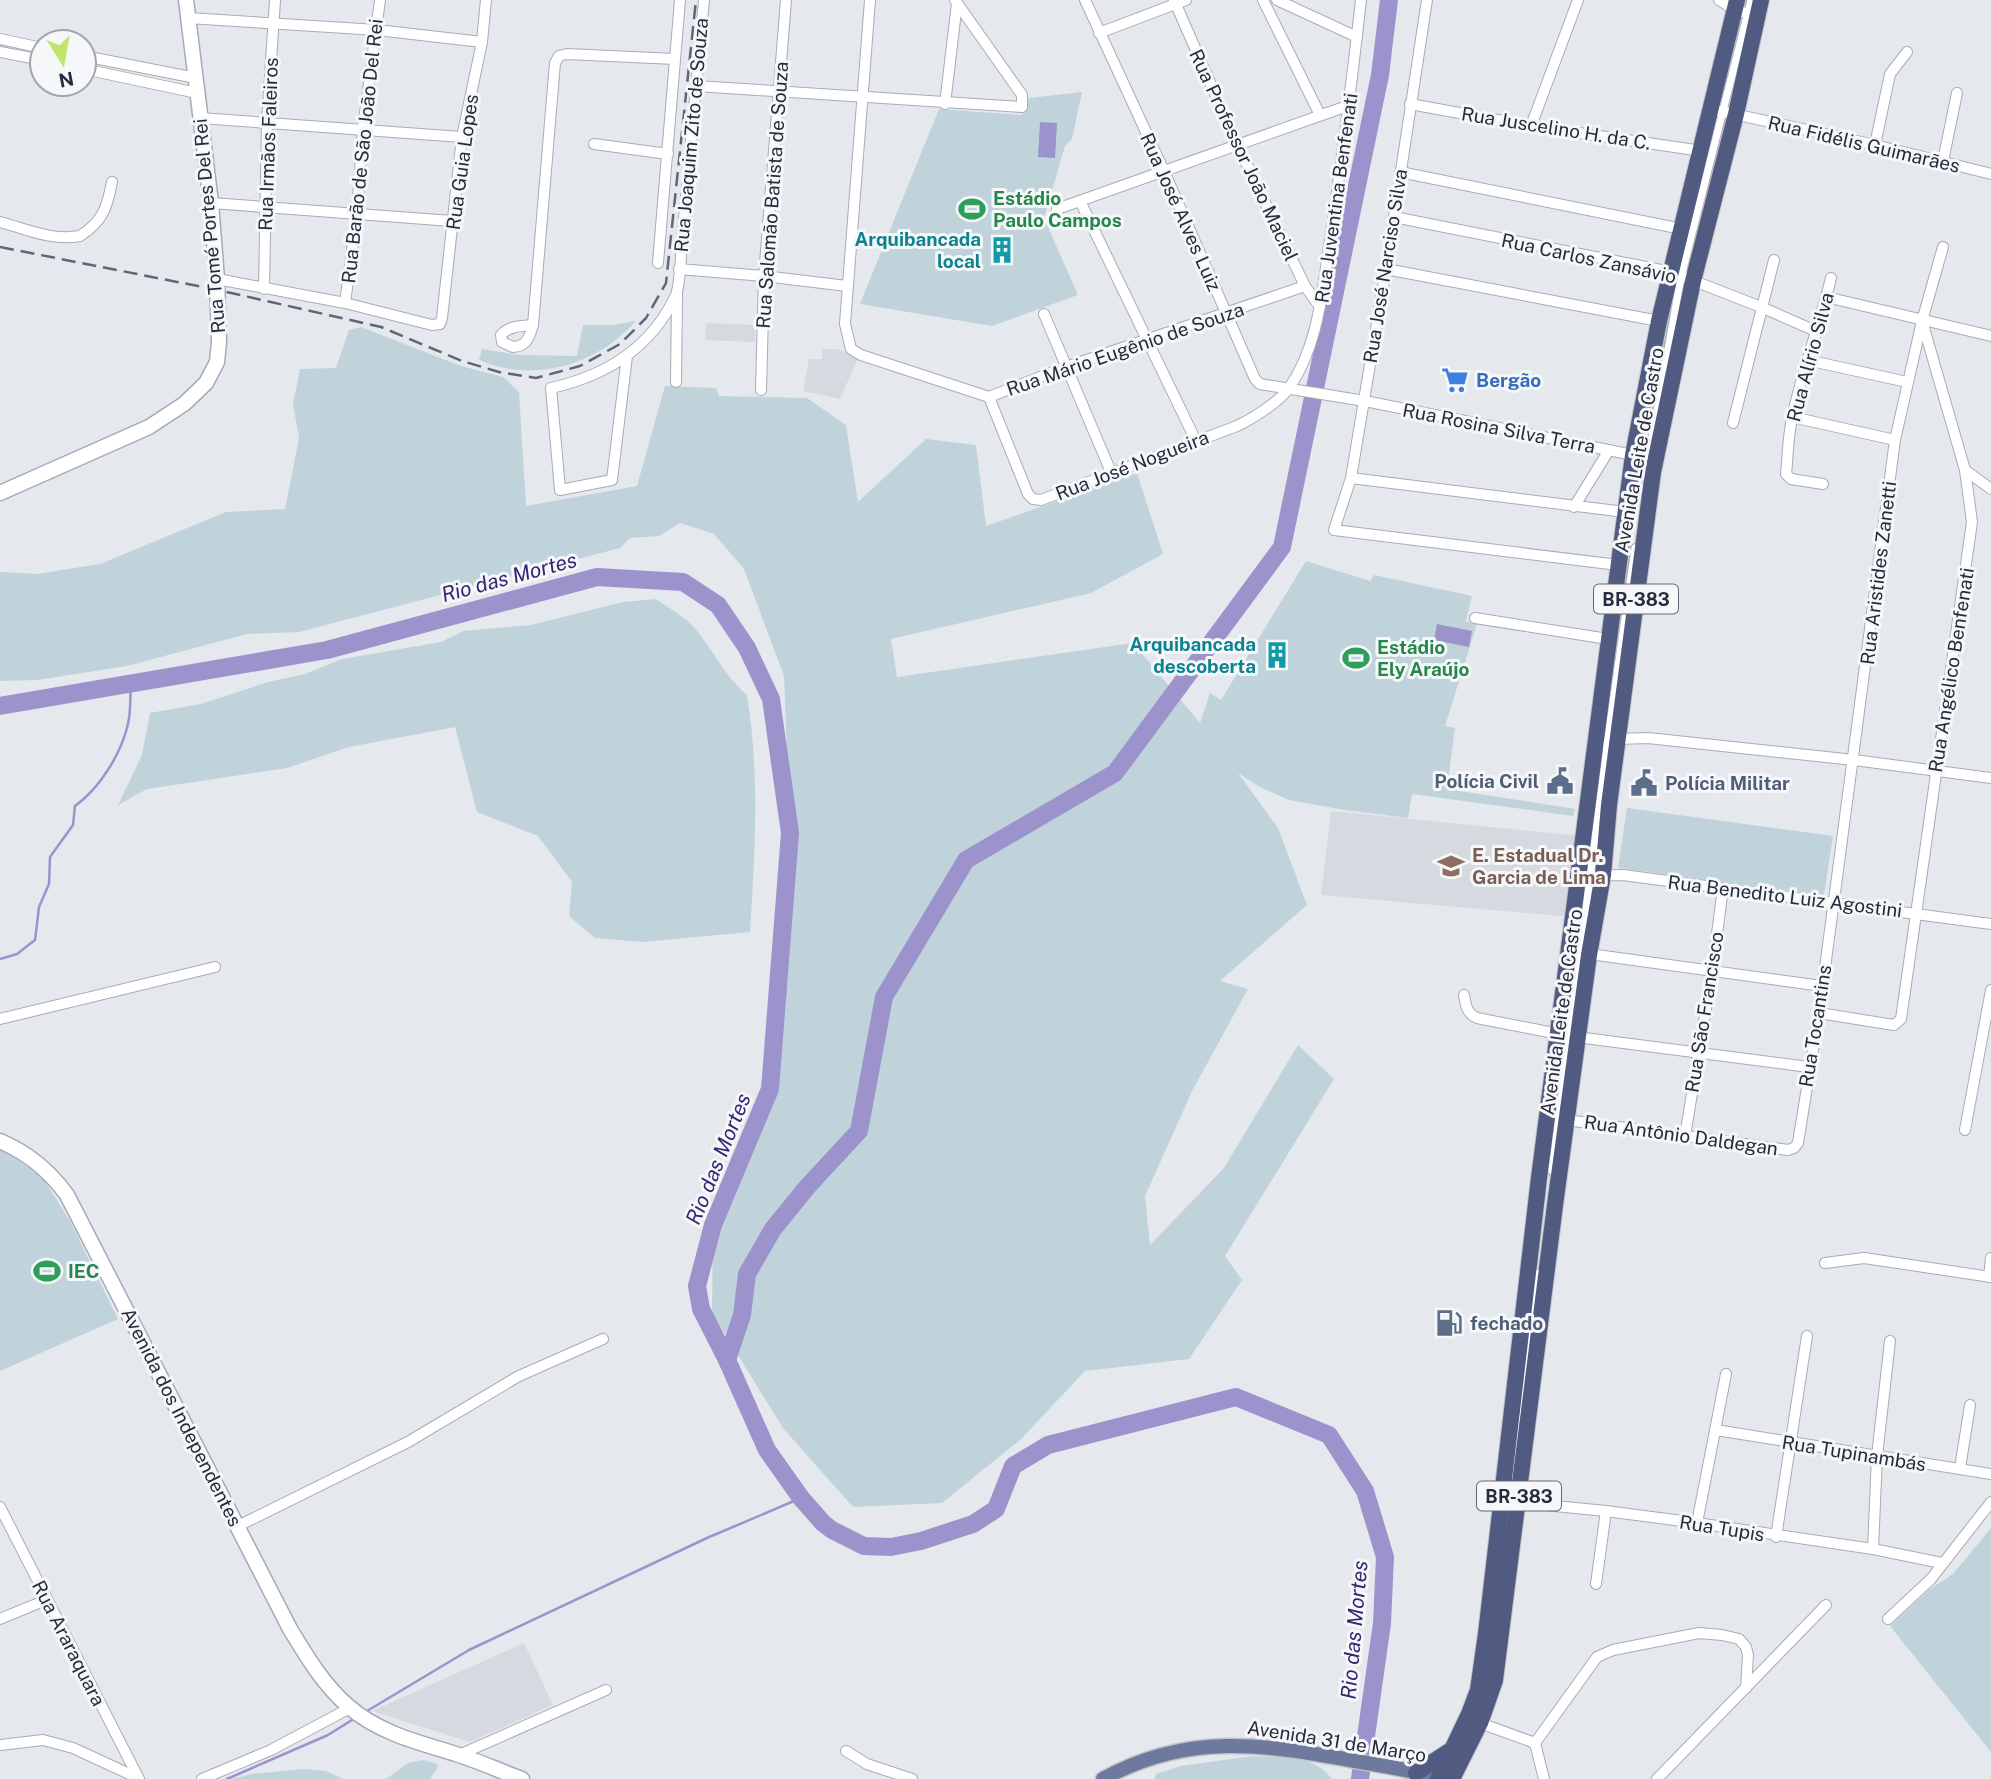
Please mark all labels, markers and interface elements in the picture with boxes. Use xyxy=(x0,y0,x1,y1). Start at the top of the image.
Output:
street label: Rua Joaquim Zito de Souza xyxy=(670,17,712,253)
street label: Rua Barão de São João Del Rei xyxy=(337,18,387,284)
north arrow xyxy=(28,28,98,98)
street label: Rua Professor João Maciel xyxy=(1185,46,1303,264)
street label: Rua Irmãos Faleiros xyxy=(254,57,282,231)
street label: Rua Salomão Batista de Souza xyxy=(752,61,792,329)
text: N xyxy=(57,67,76,92)
street label: Rua Juventina Benfenati xyxy=(1310,92,1362,304)
street label: Rua Guia Lopes xyxy=(442,93,482,231)
street label: Rua Juscelino H. da C. xyxy=(1460,102,1652,154)
street label: Rua Fidélis Guimarães xyxy=(1766,111,1962,177)
street label: Rua Tomé Portes Del Rei xyxy=(189,118,229,334)
street label: Rua José Alves Luiz xyxy=(1136,129,1226,295)
street label: Rua José Narciso Silva xyxy=(1359,167,1411,365)
place label: Estádio Paulo Campos xyxy=(993,187,1122,231)
sports icon: Estádio Paulo Campos xyxy=(957,194,987,224)
place label: Arquibancada local xyxy=(854,228,981,272)
street label: Rua Carlos Zansávio xyxy=(1500,229,1678,287)
building icon: Arquibancada local xyxy=(987,235,1017,265)
street label: Rua Alírio Silva xyxy=(1782,290,1838,424)
street label: Rua Mário Eugênio de Souza xyxy=(1003,298,1247,400)
street label: Avenida Leite de Castro xyxy=(1610,346,1668,554)
supermarket icon: Bergão xyxy=(1440,365,1470,395)
place label: Bergão xyxy=(1476,369,1541,391)
street label: Rua Rosina Silva Terra xyxy=(1401,399,1597,457)
street label: Rua José Nogueira xyxy=(1052,426,1212,504)
street label: Rua Aristides Zanetti xyxy=(1856,480,1900,666)
water label: Rio das Mortes xyxy=(439,547,579,607)
street label: Rua Angélico Benfenati xyxy=(1924,566,1978,774)
road number: BR-383 xyxy=(1594,584,1678,614)
place label: Arquibancada descoberta xyxy=(1129,633,1256,677)
place label: Estádio Ely Araújo xyxy=(1377,636,1470,680)
building icon: Arquibancada descoberta xyxy=(1262,640,1292,670)
sports icon: Estádio Ely Araújo xyxy=(1341,643,1371,673)
public building icon: Polícia Civil xyxy=(1545,766,1575,796)
public building icon: Polícia Militar xyxy=(1629,768,1659,798)
place label: Polícia Civil xyxy=(1434,770,1539,792)
place label: Polícia Militar xyxy=(1665,772,1790,794)
place label: E. Estadual Dr. Garcia de Lima xyxy=(1472,844,1606,888)
school or university icon: E. Estadual Dr. Garcia de Lima xyxy=(1436,851,1466,881)
street label: Rua Benedito Luiz Agostini xyxy=(1667,871,1903,921)
street label: Avenida Leite de Castro xyxy=(1536,908,1586,1116)
street label: Rua São Francisco xyxy=(1680,930,1728,1094)
street label: Rua Tocantins xyxy=(1794,963,1836,1089)
water label: Rio das Mortes xyxy=(680,1090,756,1228)
street label: Rua Antônio Daldegan xyxy=(1583,1110,1779,1160)
sports icon: IEC xyxy=(32,1256,62,1286)
place label: IEC xyxy=(68,1260,99,1282)
street label: Avenida dos Independentes xyxy=(117,1304,247,1530)
fuel station icon: fechado xyxy=(1434,1308,1464,1338)
place label: fechado xyxy=(1470,1312,1543,1334)
street label: Rua Tupinambás xyxy=(1780,1431,1928,1475)
road number: BR-383 xyxy=(1477,1482,1561,1511)
street label: Rua Tupis xyxy=(1678,1510,1766,1546)
water label: Rio das Mortes xyxy=(1335,1560,1373,1700)
street label: Rua Araraquara xyxy=(28,1577,110,1709)
street label: Avenida 31 de Março xyxy=(1246,1716,1428,1766)

